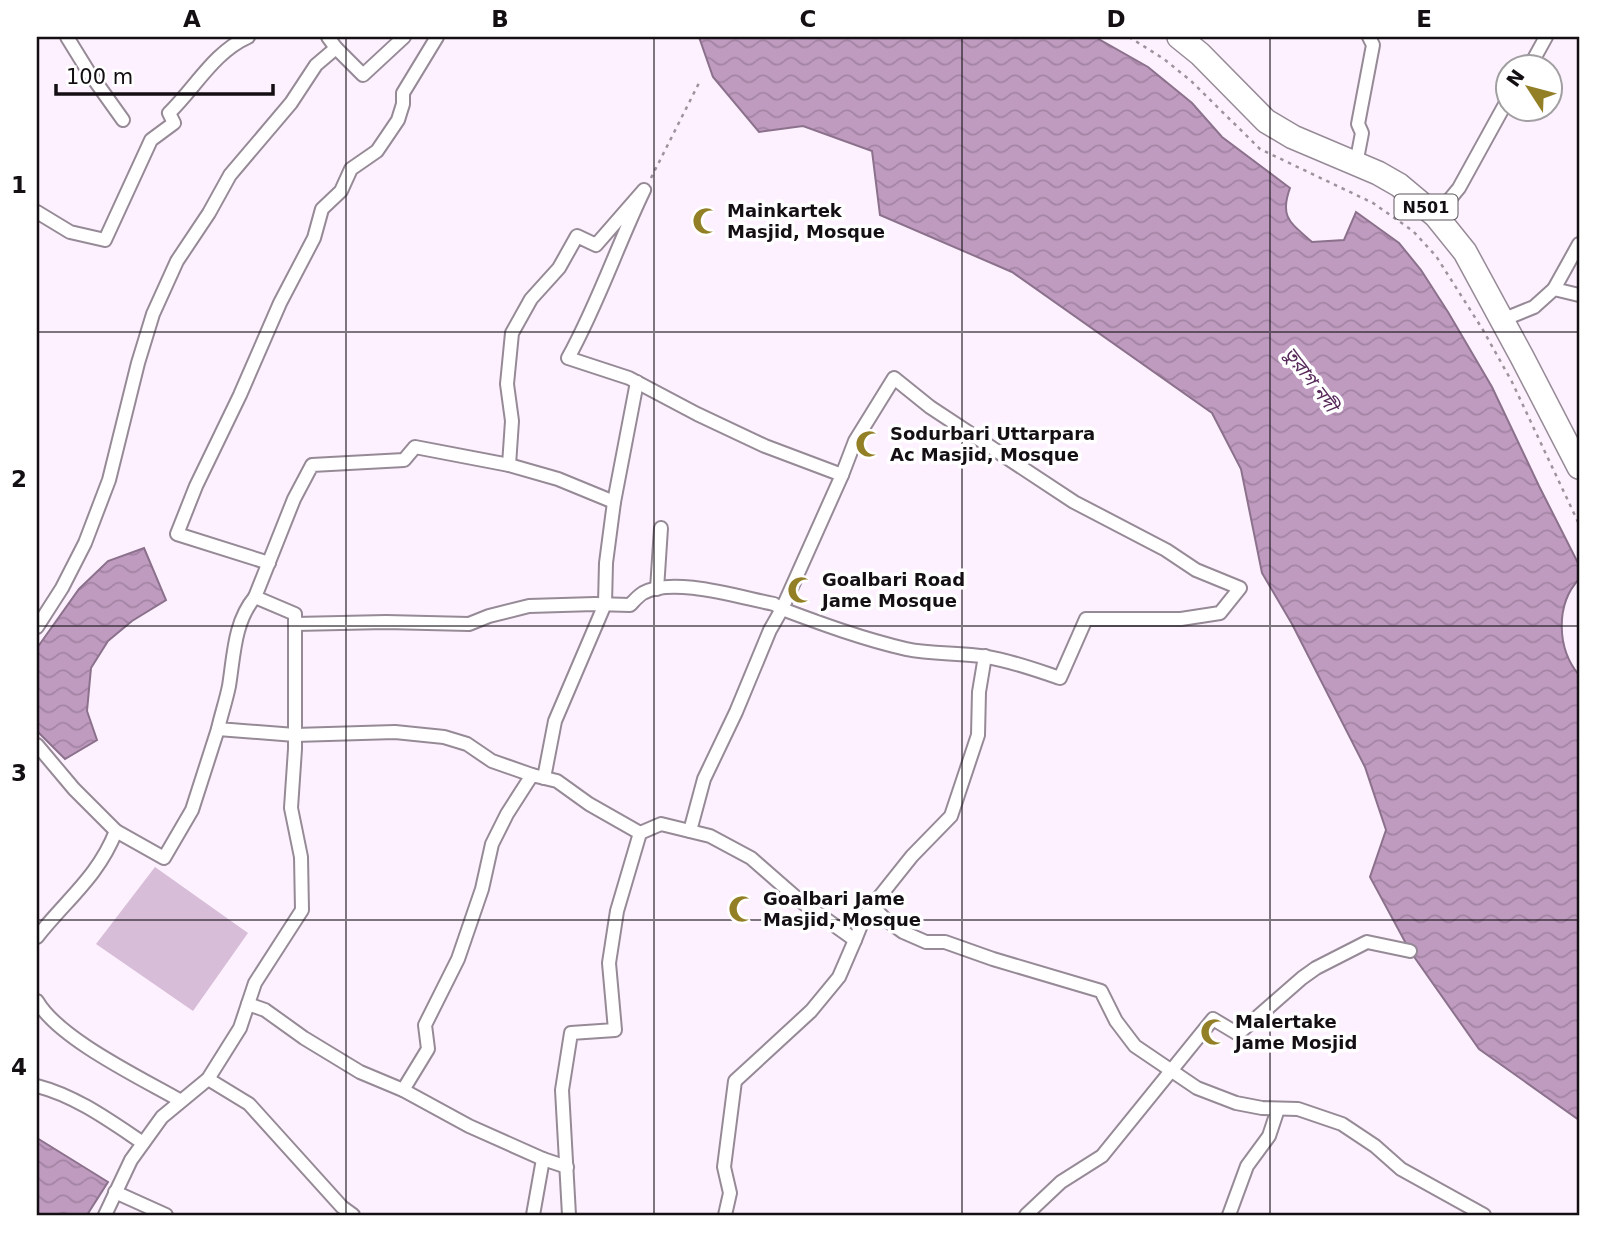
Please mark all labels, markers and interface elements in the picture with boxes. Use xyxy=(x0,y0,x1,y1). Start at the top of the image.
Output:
text: A xyxy=(183,6,201,32)
text: B xyxy=(491,6,509,32)
text: C xyxy=(800,6,816,32)
text: D xyxy=(1106,6,1126,32)
text: E xyxy=(1416,6,1432,32)
scale bar xyxy=(56,52,273,96)
north arrow xyxy=(1494,52,1564,122)
text: 100 m xyxy=(66,65,133,89)
text: N xyxy=(1502,65,1529,91)
text: 1 xyxy=(11,172,27,198)
road number: N501 xyxy=(1394,195,1458,220)
place label: Mainkartek Masjid, Mosque xyxy=(727,200,885,242)
mosque icon: Mainkartek Masjid, Mosque xyxy=(691,206,721,236)
water label: তুরাগ নদী xyxy=(1279,342,1345,419)
place label: Sodurbari Uttarpara Ac Masjid, Mosque xyxy=(890,423,1095,465)
mosque icon: Sodurbari Uttarpara Ac Masjid, Mosque xyxy=(854,429,884,459)
text: 2 xyxy=(11,466,27,492)
place label: Goalbari Road Jame Mosque xyxy=(820,569,965,611)
mosque icon: Goalbari Road Jame Mosque xyxy=(786,575,816,605)
text: 3 xyxy=(11,760,27,786)
place label: Goalbari Jame Masjid, Mosque xyxy=(763,888,921,930)
mosque icon: Goalbari Jame Masjid, Mosque xyxy=(727,894,757,924)
place label: Malertake Jame Mosjid xyxy=(1233,1011,1357,1053)
mosque icon: Malertake Jame Mosjid xyxy=(1199,1017,1229,1047)
text: 4 xyxy=(11,1054,27,1080)

